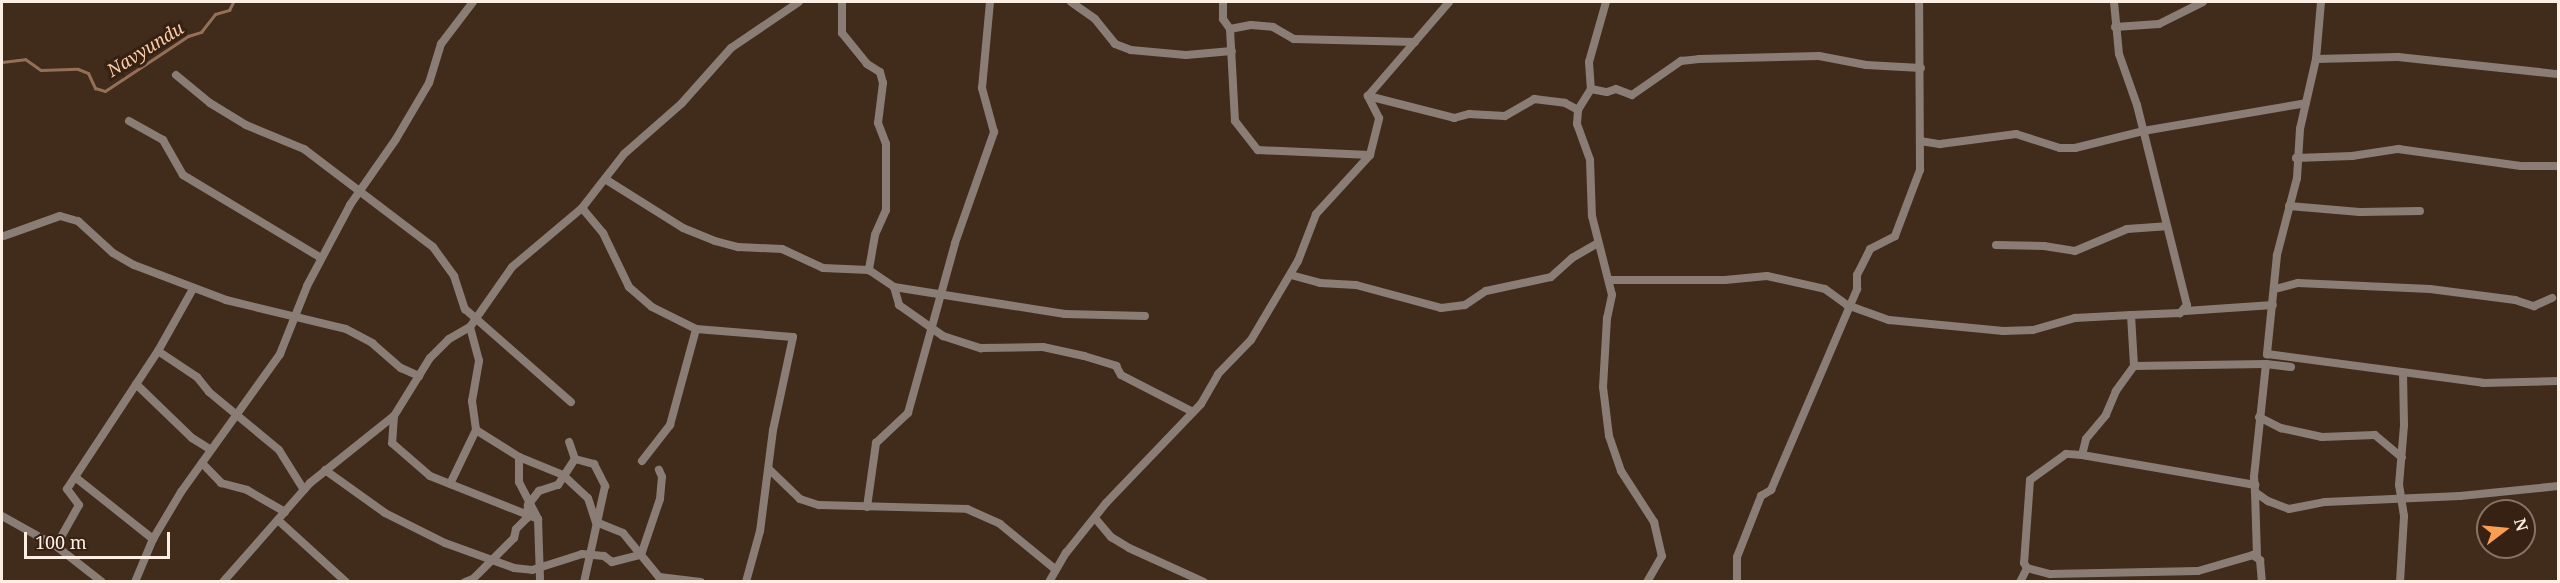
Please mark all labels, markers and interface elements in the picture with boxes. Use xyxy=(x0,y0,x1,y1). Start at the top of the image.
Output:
water label: Navyundu xyxy=(103,17,187,81)
north arrow xyxy=(2476,499,2536,559)
text: N xyxy=(2509,515,2534,534)
scale bar xyxy=(27,520,172,558)
text: 100 m xyxy=(35,530,87,554)

